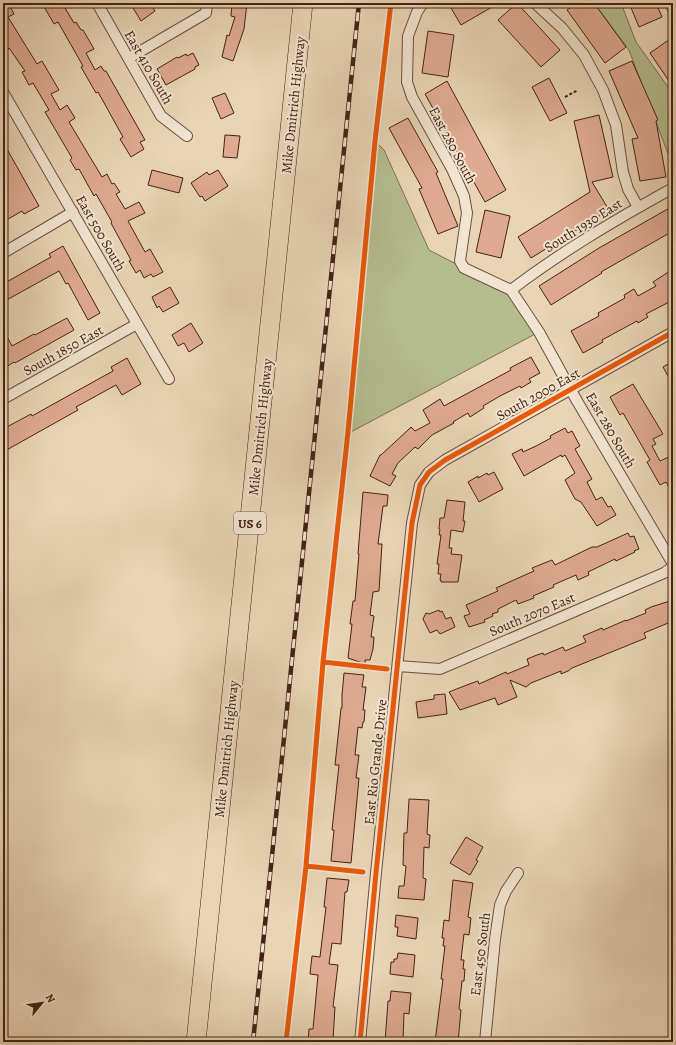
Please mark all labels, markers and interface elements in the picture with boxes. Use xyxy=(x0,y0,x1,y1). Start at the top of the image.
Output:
street label: East 410 South xyxy=(120,27,178,108)
street label: Mike Dmitrich Highway xyxy=(277,35,310,175)
street label: East 280 South xyxy=(424,103,481,188)
street label: East 500 South xyxy=(71,192,130,275)
street label: South 1930 East xyxy=(541,194,626,257)
street label: South 1850 East xyxy=(20,320,107,380)
street label: Mike Dmitrich Highway xyxy=(244,357,277,497)
street label: South 2000 East xyxy=(493,363,584,425)
street label: East 280 South xyxy=(581,389,640,472)
road number: US 6 xyxy=(234,512,266,534)
street label: South 2070 East xyxy=(486,588,578,641)
street label: Mike Dmitrich Highway xyxy=(210,679,243,819)
street label: East Rio Grande Drive xyxy=(359,698,392,826)
street label: East 450 South xyxy=(466,911,495,997)
north arrow xyxy=(22,983,62,1023)
text: N xyxy=(42,991,59,1006)

